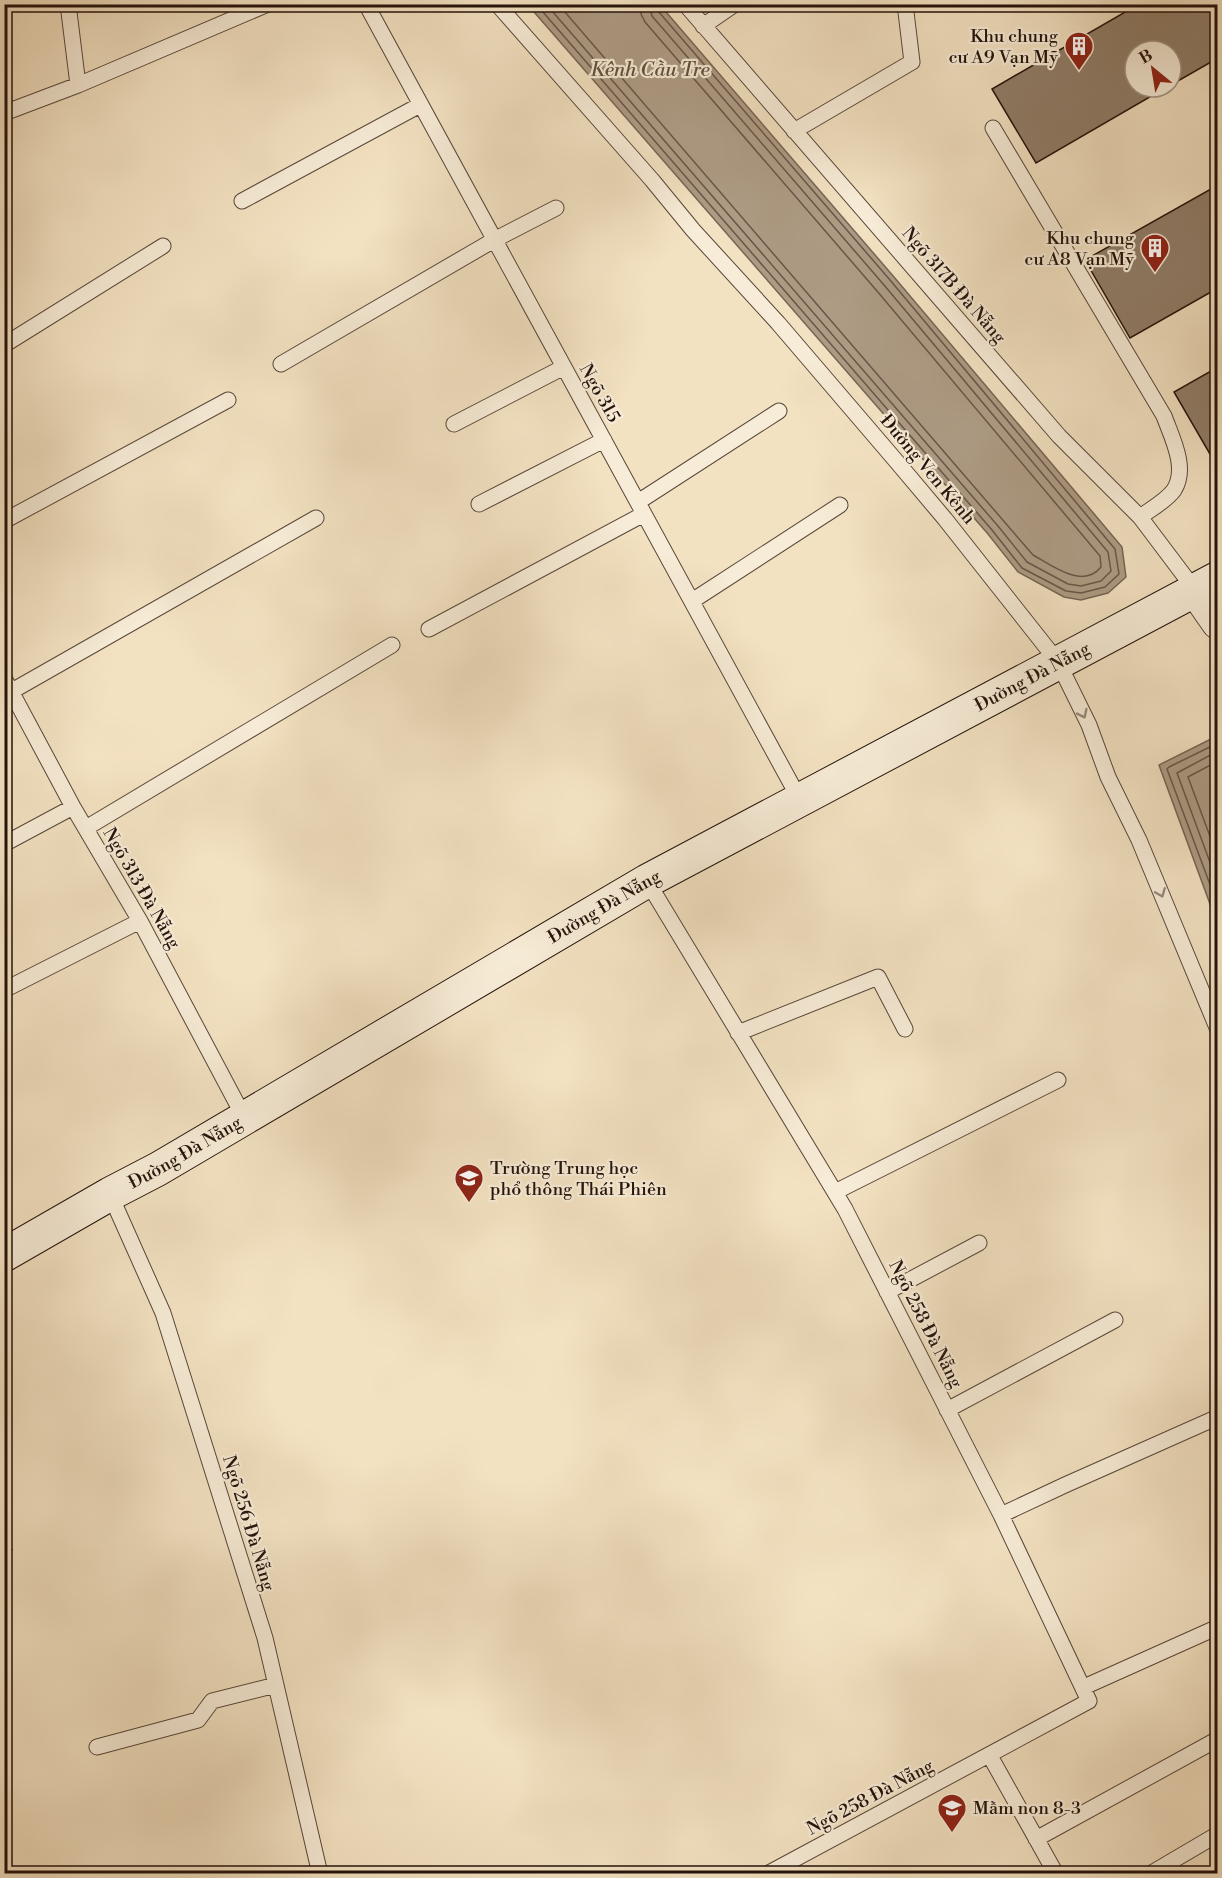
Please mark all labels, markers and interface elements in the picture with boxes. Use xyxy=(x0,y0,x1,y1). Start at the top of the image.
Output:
place label: Khu chung cư A9 Vạn Mỹ xyxy=(948,25,1059,69)
building icon: Khu chung cư A9 Vạn Mỹ xyxy=(1063,30,1095,72)
north arrow xyxy=(1123,39,1183,99)
text: B xyxy=(1136,45,1156,69)
water label: Kênh Cầu Tre xyxy=(590,58,710,83)
street label: Ngõ 317B Đà Nẵng xyxy=(897,222,1011,349)
place label: Khu chung cư A8 Vạn Mỹ xyxy=(1024,227,1135,271)
building icon: Khu chung cư A8 Vạn Mỹ xyxy=(1139,232,1171,274)
street label: Ngõ 315 xyxy=(574,360,625,427)
street label: Đường Ven Kênh xyxy=(875,410,980,529)
street label: Đường Đà Nẵng xyxy=(971,637,1095,717)
one-way arrow xyxy=(1076,708,1088,719)
street label: Ngõ 313 Đà Nẵng xyxy=(97,823,186,954)
street label: Đường Đà Nẵng xyxy=(544,865,665,949)
one-way arrow xyxy=(1154,887,1166,898)
street label: Đường Đà Nẵng xyxy=(124,1111,247,1194)
place label: Trường Trung học phổ thông Thái Phiên xyxy=(490,1157,667,1201)
school or university icon: Trường Trung học phổ thông Thái Phiên xyxy=(453,1162,485,1204)
street label: Ngõ 258 Đà Nẵng xyxy=(883,1256,968,1393)
street label: Ngõ 256 Đà Nẵng xyxy=(217,1453,280,1594)
street label: Ngõ 258 Đà Nẵng xyxy=(803,1754,938,1841)
school or university icon: Mầm non 8-3 xyxy=(936,1792,968,1834)
place label: Mầm non 8-3 xyxy=(973,1797,1081,1820)

